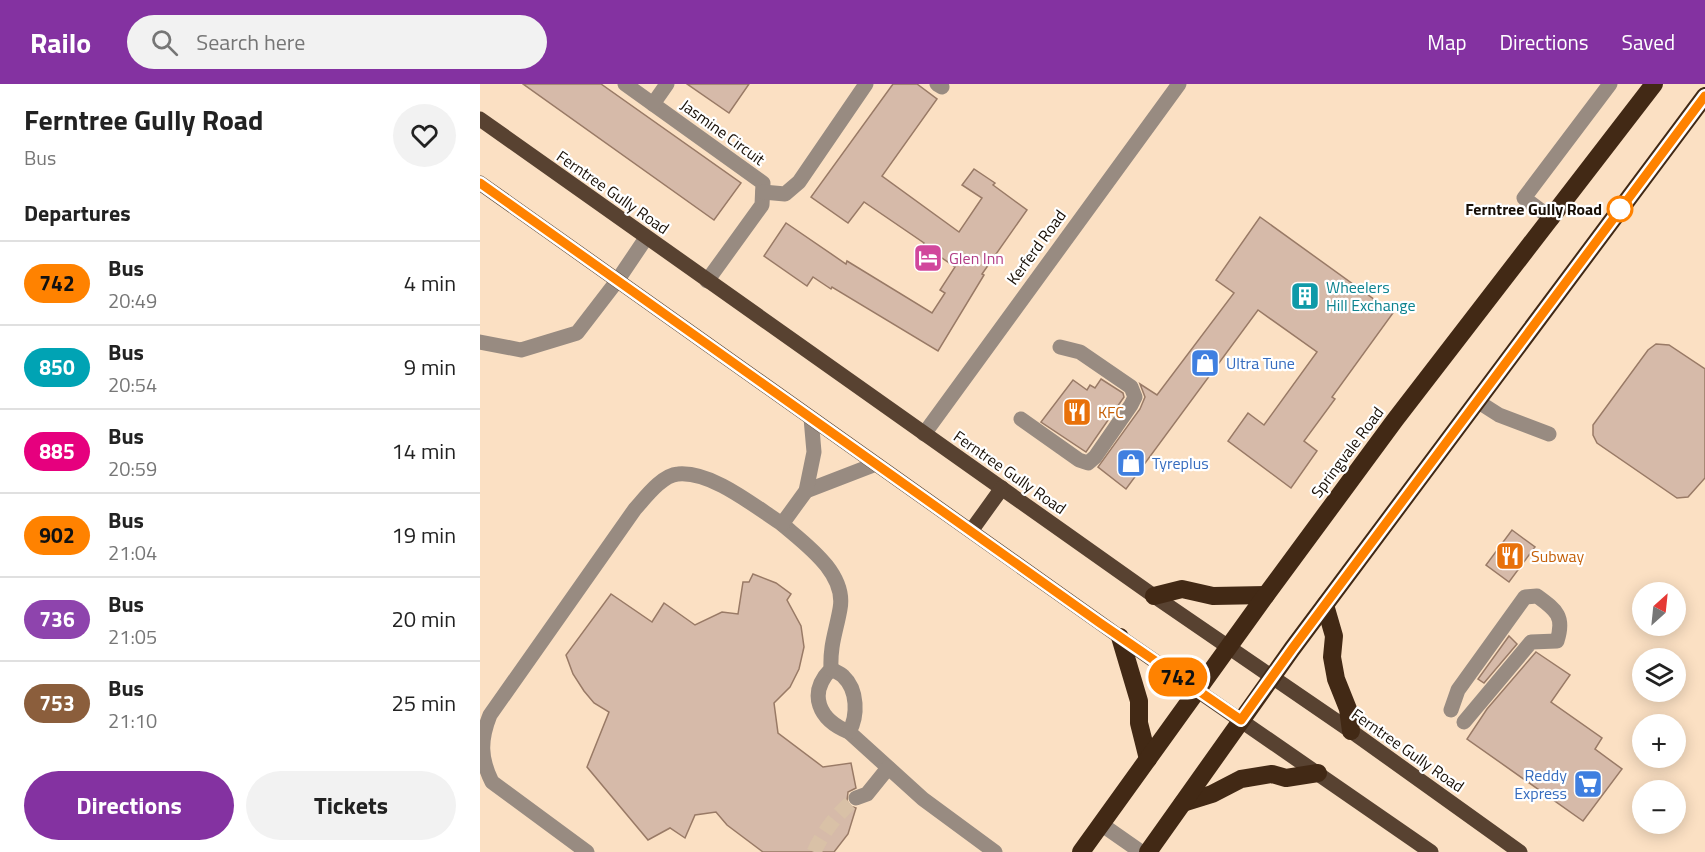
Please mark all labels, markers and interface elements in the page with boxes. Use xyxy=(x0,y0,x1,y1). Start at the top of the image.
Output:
search box xyxy=(127,15,547,69)
text: Railo xyxy=(30,21,91,64)
text: Search here xyxy=(196,25,305,59)
icon: search xyxy=(148,26,181,59)
text: Map xyxy=(1427,26,1467,58)
text: Directions xyxy=(1500,26,1589,58)
text: Saved xyxy=(1622,26,1675,58)
street label: Jasmine Circuit xyxy=(676,93,771,171)
text: Ferntree Gully Road xyxy=(24,98,264,141)
button: heart xyxy=(393,104,456,167)
text: Bus xyxy=(24,142,56,173)
street label: Ferntree Gully Road xyxy=(552,144,674,240)
text: Departures xyxy=(24,196,131,230)
marker: Ferntree Gully Road xyxy=(1607,196,1633,222)
place label: Ferntree Gully Road xyxy=(1465,197,1602,221)
street label: Kerferd Road xyxy=(1001,204,1071,290)
hotel icon: Glen Inn xyxy=(912,242,944,274)
place label: Glen Inn xyxy=(949,246,1004,270)
text: Bus xyxy=(108,251,144,285)
text: 4 min xyxy=(404,266,456,300)
text: 742 xyxy=(39,267,75,299)
place label: Wheelers Hill Exchange xyxy=(1326,275,1416,317)
building icon: Wheelers Hill Exchange xyxy=(1289,280,1321,312)
text: 20:49 xyxy=(108,285,157,316)
text: Bus xyxy=(108,335,144,369)
shop icon: Ultra Tune xyxy=(1189,347,1221,379)
text: 9 min xyxy=(404,350,456,384)
text: 850 xyxy=(39,351,75,383)
place label: Ultra Tune xyxy=(1226,351,1295,375)
text: 20:54 xyxy=(108,369,157,400)
restaurant icon: KFC xyxy=(1061,396,1093,428)
place label: KFC xyxy=(1098,400,1124,424)
street label: Springvale Road xyxy=(1305,401,1389,503)
text: Bus xyxy=(108,419,144,453)
street label: Ferntree Gully Road xyxy=(949,424,1071,520)
text: 14 min xyxy=(391,434,456,468)
text: 885 xyxy=(39,435,75,467)
shop icon: Tyreplus xyxy=(1115,447,1147,479)
place label: Tyreplus xyxy=(1152,451,1209,475)
text: 20:59 xyxy=(108,453,157,484)
text: Bus xyxy=(108,503,144,537)
text: 19 min xyxy=(391,518,456,552)
text: 902 xyxy=(39,519,75,551)
text: 21:04 xyxy=(108,537,157,568)
restaurant icon: Subway xyxy=(1494,540,1526,572)
place label: Subway xyxy=(1531,544,1585,568)
north arrow xyxy=(1632,582,1686,636)
map controls xyxy=(1632,582,1686,834)
text: Bus xyxy=(108,587,144,621)
text: 20 min xyxy=(391,602,456,636)
text: 736 xyxy=(39,603,75,635)
text: 21:05 xyxy=(108,621,157,652)
button: layers xyxy=(1632,648,1686,702)
line badge: 742 xyxy=(1144,658,1212,696)
text: 742 xyxy=(1160,661,1196,693)
text: Bus xyxy=(108,671,144,705)
text: 25 min xyxy=(391,686,456,720)
text: 753 xyxy=(39,687,75,719)
street label: Ferntree Gully Road xyxy=(1347,702,1469,798)
text: 21:10 xyxy=(108,705,157,736)
button: + xyxy=(1632,714,1686,768)
place label: Reddy Express xyxy=(1514,763,1567,805)
supermarket icon: Reddy Express xyxy=(1572,768,1604,800)
button: Directions xyxy=(24,771,234,840)
button: Tickets xyxy=(246,771,456,840)
button: − xyxy=(1632,780,1686,834)

